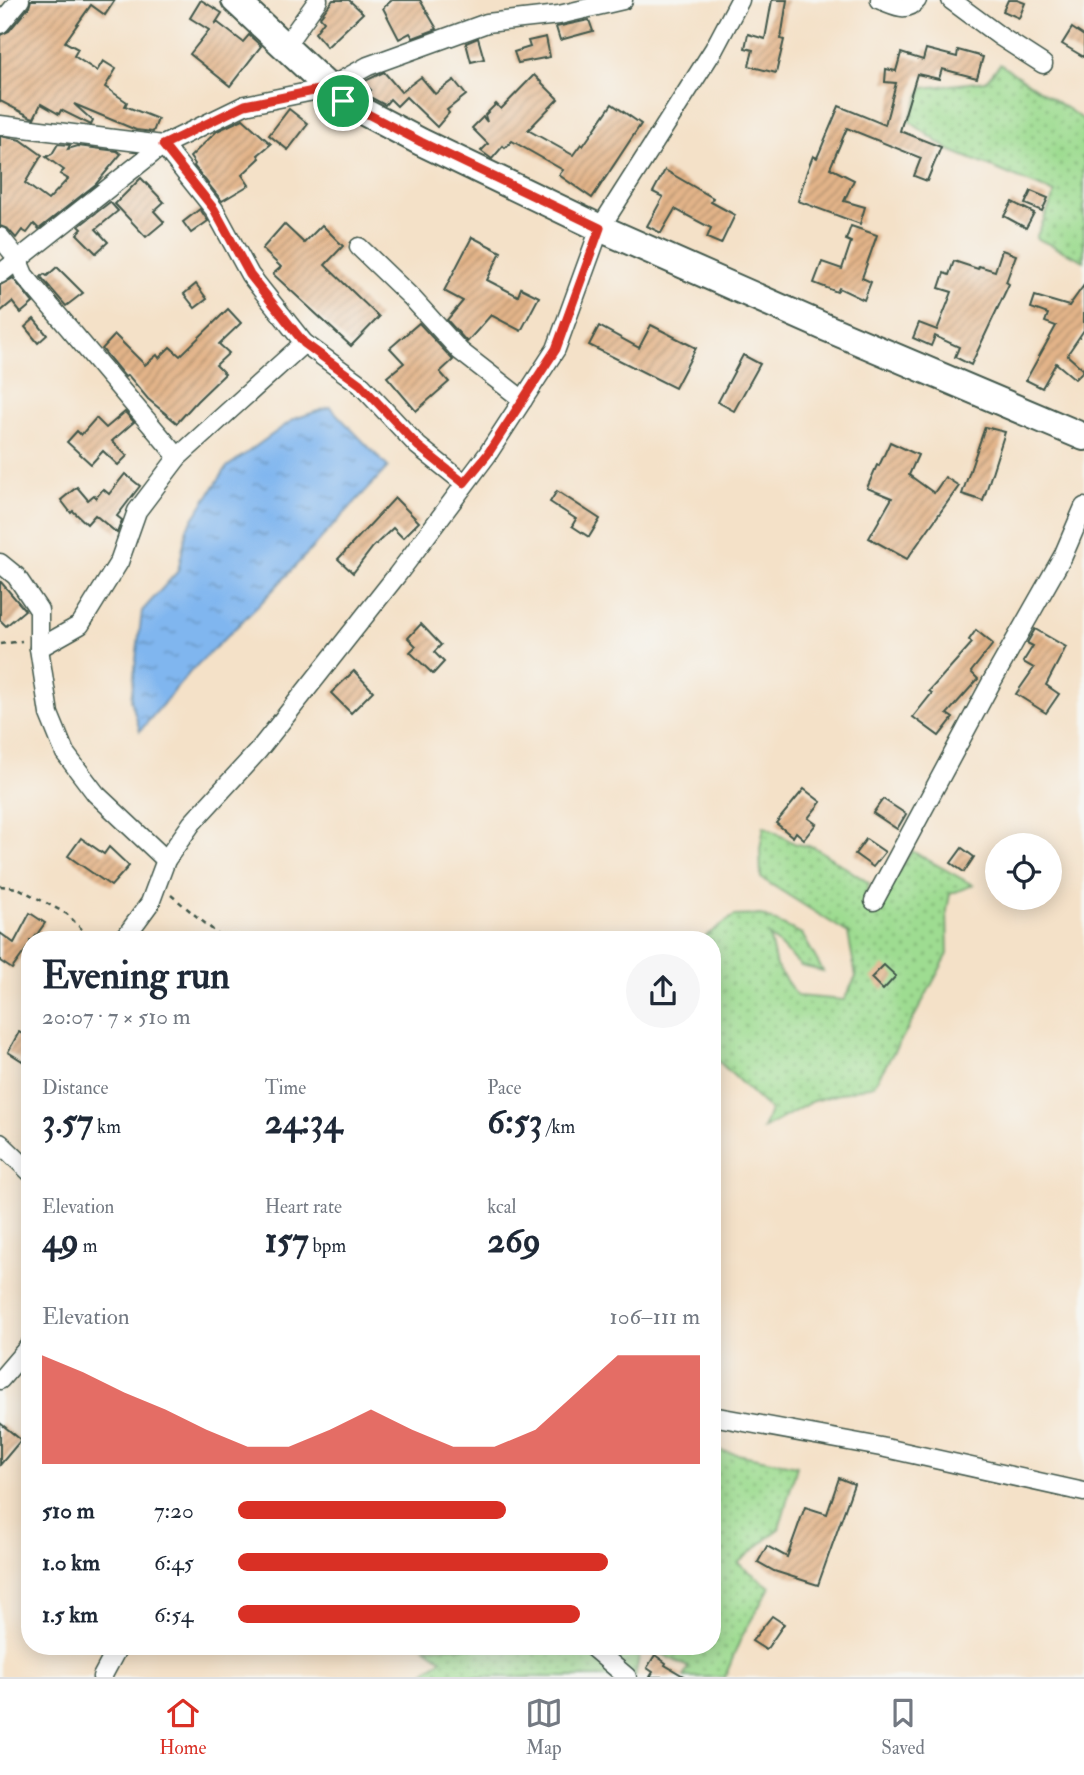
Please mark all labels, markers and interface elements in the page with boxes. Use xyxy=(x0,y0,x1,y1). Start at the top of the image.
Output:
pin xyxy=(313,71,373,131)
icon: arrive xyxy=(324,82,362,120)
map controls xyxy=(985,833,1062,910)
button: locate xyxy=(985,833,1062,910)
text: Evening run xyxy=(42,952,230,1000)
button: share xyxy=(626,954,700,1028)
text: 20:07 · 7 × 510 m xyxy=(42,1002,191,1031)
text: Distance xyxy=(42,1076,108,1100)
text: Time xyxy=(265,1076,306,1100)
text: Pace xyxy=(487,1076,521,1100)
text: 3.57 xyxy=(42,1100,93,1144)
text: 24:34 xyxy=(265,1100,342,1144)
text: 6:53 xyxy=(487,1100,542,1144)
text: km xyxy=(93,1115,121,1139)
text: /km xyxy=(542,1115,575,1139)
text: Elevation xyxy=(42,1195,114,1219)
text: Heart rate xyxy=(265,1195,342,1219)
text: kcal xyxy=(487,1195,516,1219)
text: 49 xyxy=(42,1219,79,1263)
text: 157 xyxy=(265,1219,309,1263)
text: 269 xyxy=(487,1219,541,1263)
text: m xyxy=(79,1234,98,1258)
text: bpm xyxy=(309,1234,346,1258)
text: Elevation xyxy=(42,1302,130,1331)
text: 106–111 m xyxy=(610,1302,700,1331)
text: 510 m xyxy=(42,1496,95,1525)
text: 7:20 xyxy=(154,1496,194,1525)
text: 1.0 km xyxy=(42,1548,100,1577)
text: 6:45 xyxy=(154,1548,194,1577)
text: 1.5 km xyxy=(42,1600,98,1629)
text: 6:54 xyxy=(154,1600,193,1629)
tab: Home xyxy=(159,1694,206,1760)
tab: Map xyxy=(525,1694,563,1760)
tab: Saved xyxy=(881,1694,925,1760)

